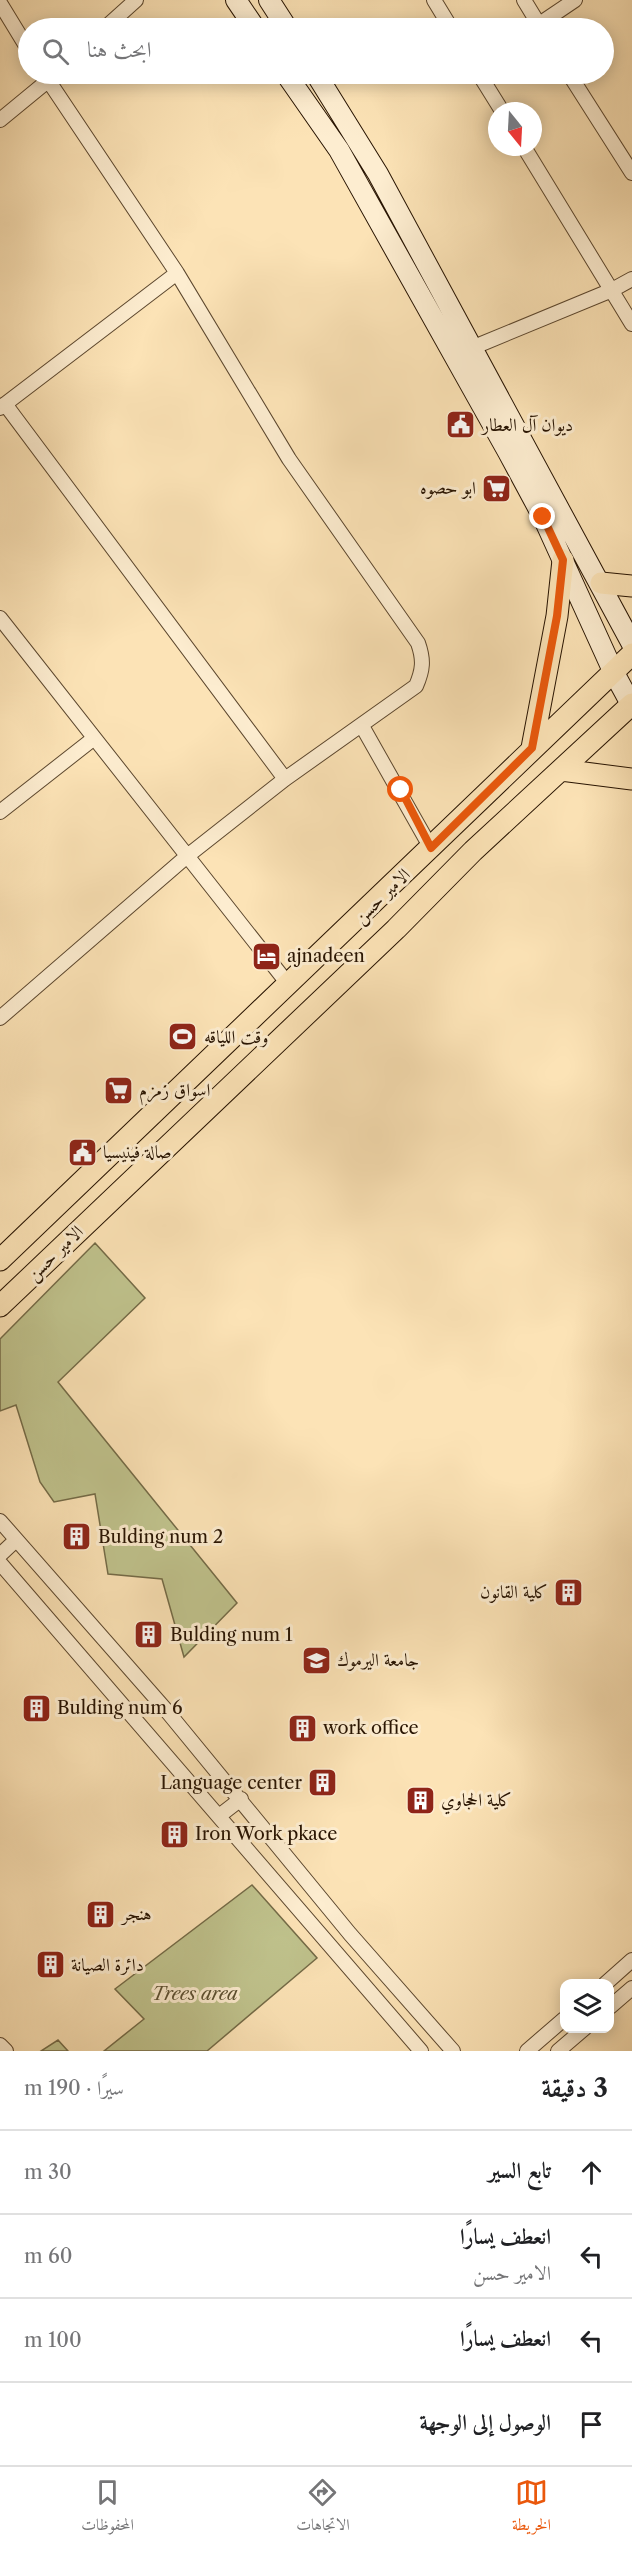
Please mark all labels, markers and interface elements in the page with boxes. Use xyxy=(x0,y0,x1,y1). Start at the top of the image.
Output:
search box xyxy=(18,18,614,84)
icon: search xyxy=(39,35,72,68)
text: ابحث هنا xyxy=(87,36,152,63)
north arrow xyxy=(488,102,542,156)
public building icon: ديوان آل العطار xyxy=(445,409,477,441)
place label: ديوان آل العطار xyxy=(480,414,573,436)
supermarket icon: ابو حصوه xyxy=(481,472,513,504)
place label: ابو حصوه xyxy=(420,477,476,499)
route end xyxy=(529,503,555,529)
route start xyxy=(387,776,413,802)
street label: الامير حسن xyxy=(349,864,416,929)
hotel icon: ajnadeen xyxy=(250,940,282,972)
place label: ajnadeen xyxy=(287,945,365,967)
sports icon: وقت اللياقه xyxy=(167,1021,199,1053)
place label: وقت اللياقه xyxy=(204,1026,269,1048)
supermarket icon: اسواق زمزم xyxy=(102,1074,134,1106)
place label: اسواق زمزم xyxy=(139,1079,211,1106)
public building icon: صالة فينيسيا xyxy=(66,1136,98,1168)
place label: صالة فينيسيا xyxy=(103,1141,172,1163)
street label: الامير حسن xyxy=(22,1221,89,1286)
building icon: Bulding num 2 xyxy=(61,1521,93,1553)
place label: Bulding num 2 xyxy=(98,1526,223,1548)
building icon: كلية القانون xyxy=(553,1576,585,1608)
place label: كلية القانون xyxy=(480,1581,548,1603)
building icon: Bulding num 1 xyxy=(133,1619,165,1651)
place label: Bulding num 1 xyxy=(170,1624,293,1646)
school or university icon: جامعة اليرموك xyxy=(300,1644,332,1676)
place label: جامعة اليرموك xyxy=(337,1649,419,1671)
building icon: Bulding num 6 xyxy=(20,1692,52,1724)
place label: Bulding num 6 xyxy=(57,1697,182,1719)
building icon: work office xyxy=(286,1712,318,1744)
place label: work office xyxy=(322,1717,419,1739)
building icon: Language center xyxy=(307,1767,339,1799)
place label: Language center xyxy=(160,1772,302,1794)
building icon: كلية الحجاوي xyxy=(404,1784,436,1816)
place label: كلية الحجاوي xyxy=(441,1789,512,1815)
building icon: Iron Work pkace xyxy=(158,1818,190,1850)
place label: Iron Work pkace xyxy=(195,1823,337,1845)
building icon: هنجر xyxy=(85,1898,117,1930)
place label: هنجر xyxy=(120,1903,152,1926)
building icon: دائرة الصيانة xyxy=(34,1949,66,1981)
place label: دائرة الصيانة xyxy=(71,1954,144,1976)
map controls xyxy=(560,1979,614,2033)
button: layers xyxy=(560,1979,614,2033)
park label: Trees area xyxy=(152,1983,238,2005)
text: 3 دقيقة xyxy=(541,2072,608,2104)
text: سيرًا · 190 m xyxy=(24,2076,124,2100)
icon: ahead xyxy=(575,2156,608,2189)
text: تابع السير xyxy=(488,2157,551,2184)
text: 30 m xyxy=(24,2160,72,2184)
text: انعطف يسارًا xyxy=(460,2223,551,2250)
icon: left xyxy=(575,2240,608,2273)
text: 60 m xyxy=(24,2244,72,2268)
text: الامير حسن xyxy=(473,2261,551,2285)
icon: left xyxy=(575,2324,608,2357)
text: انعطف يسارًا xyxy=(460,2325,551,2352)
text: 100 m xyxy=(24,2328,82,2352)
icon: arrive xyxy=(575,2408,608,2441)
text: الوصول إلى الوجهة xyxy=(419,2409,551,2436)
tab: المحفوظات xyxy=(81,2476,134,2540)
tab: الاتجاهات xyxy=(296,2476,350,2540)
tab: الخريطة xyxy=(512,2476,551,2540)

